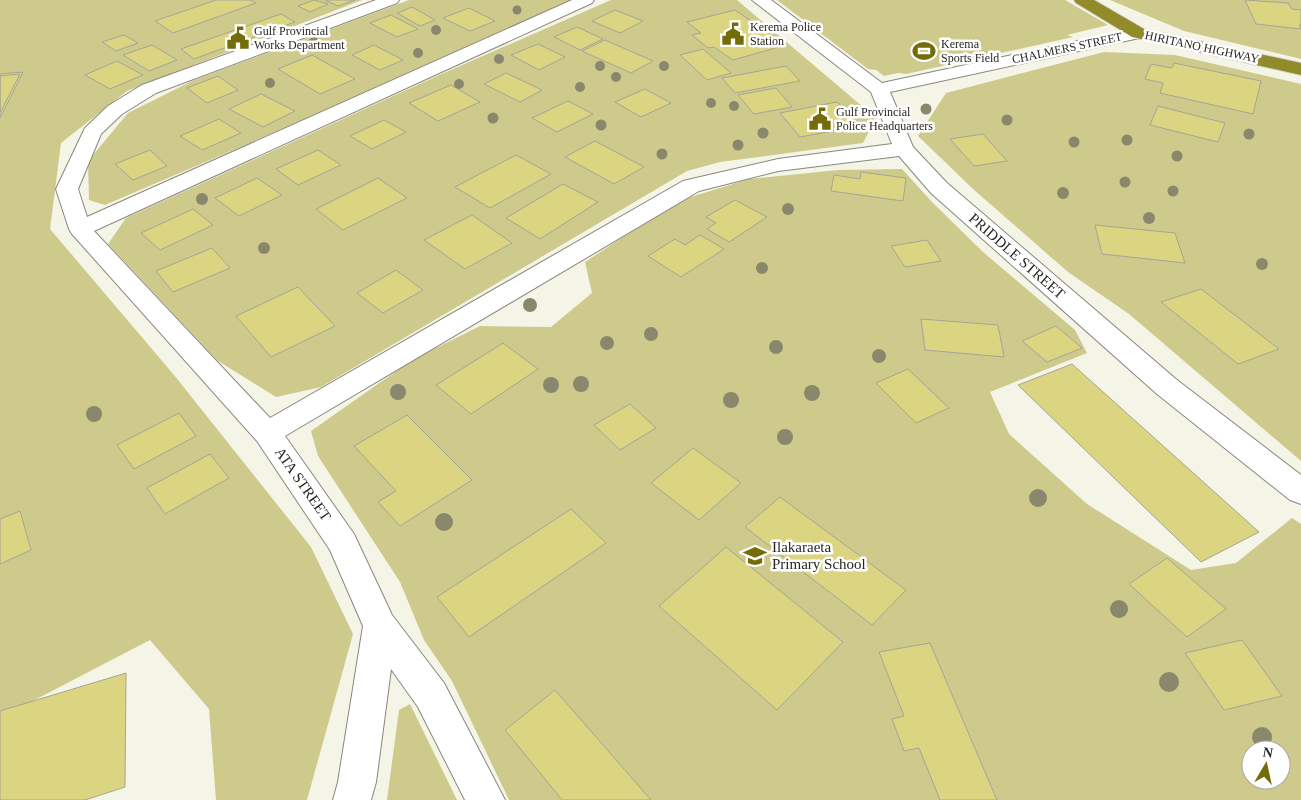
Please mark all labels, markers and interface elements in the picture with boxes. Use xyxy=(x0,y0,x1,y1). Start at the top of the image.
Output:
place label: Kerema Police Station xyxy=(750,20,821,48)
public building icon: Kerema Police Station xyxy=(720,21,746,47)
place label: Gulf Provincial Works Department xyxy=(254,24,345,52)
public building icon: Gulf Provincial Works Department xyxy=(225,25,251,51)
street label: HIRITANO HIGHWAY xyxy=(1144,28,1261,66)
street label: CHALMERS STREET xyxy=(1011,29,1124,67)
place label: Kerema Sports Field xyxy=(941,37,999,65)
sports icon: Kerema Sports Field xyxy=(911,38,937,64)
place label: Gulf Provincial Police Headquarters xyxy=(836,105,933,133)
public building icon: Gulf Provincial Police Headquarters xyxy=(807,106,833,132)
street label: PRIDDLE STREET xyxy=(966,210,1068,302)
street label: ATA STREET xyxy=(272,444,334,524)
place label: Ilakaraeta Primary School xyxy=(772,539,866,572)
school or university icon: Ilakaraeta Primary School xyxy=(742,543,768,569)
north arrow xyxy=(1241,740,1291,790)
text: N xyxy=(1262,744,1274,761)

